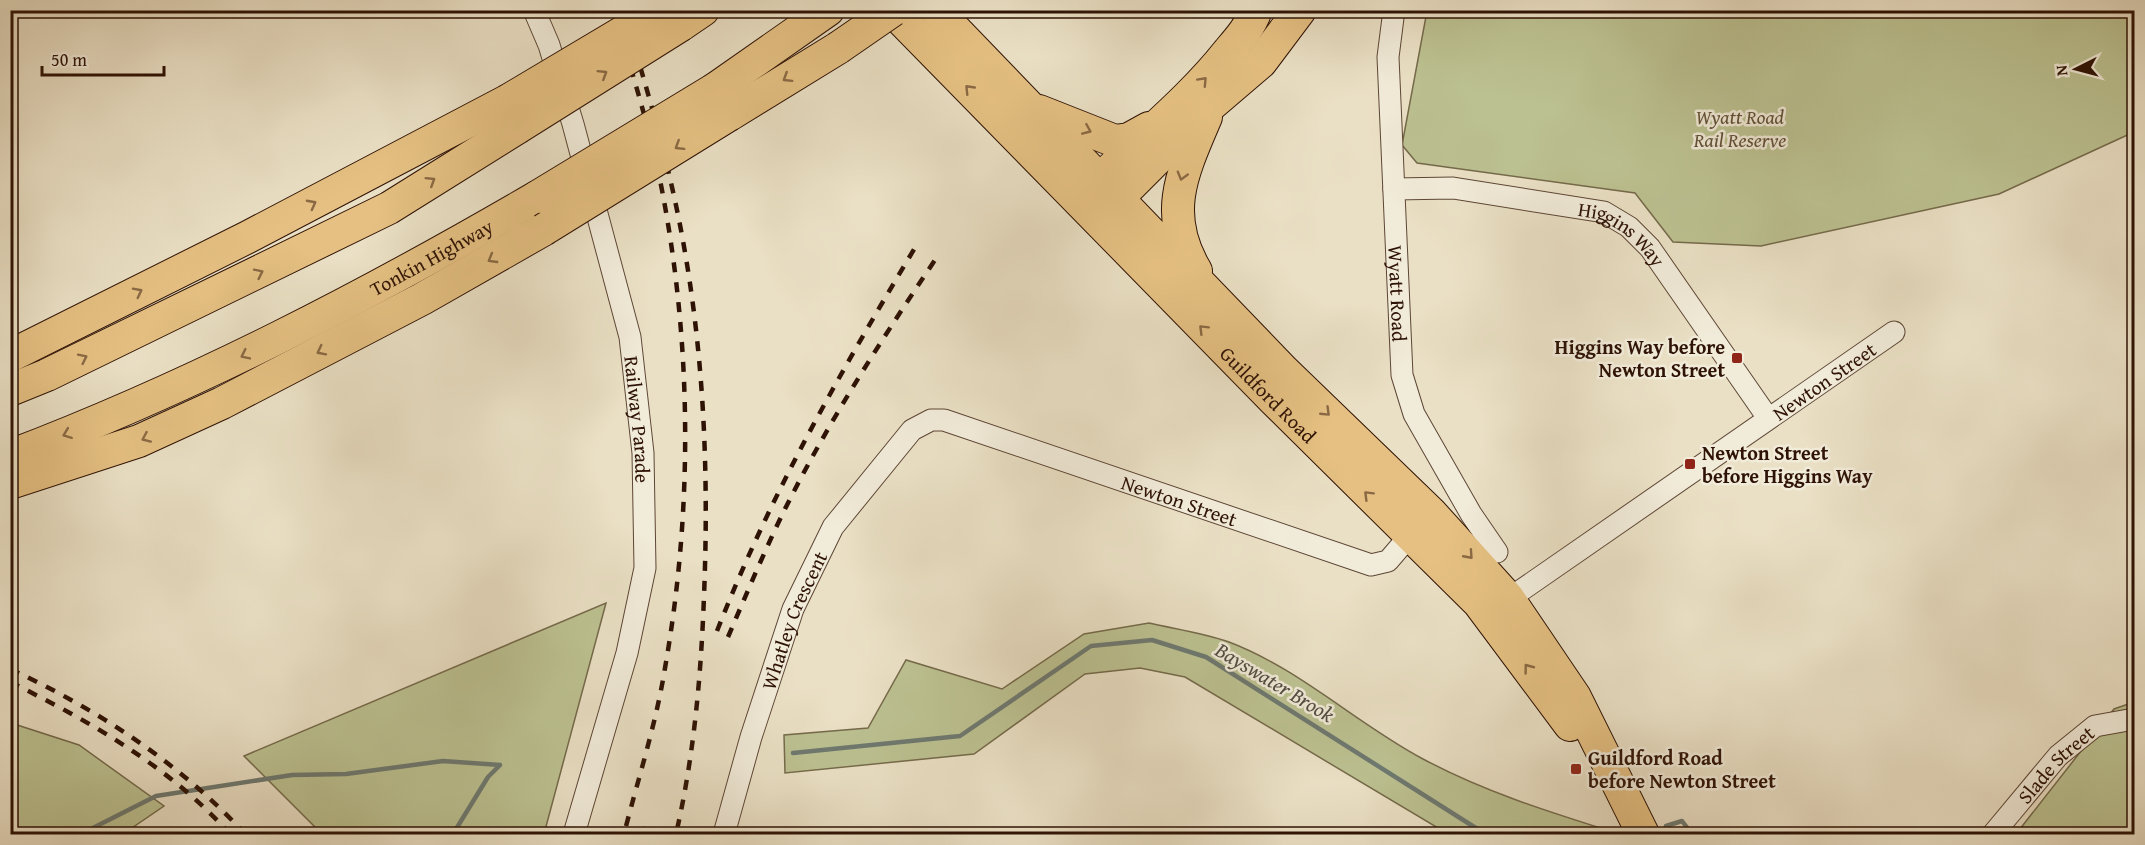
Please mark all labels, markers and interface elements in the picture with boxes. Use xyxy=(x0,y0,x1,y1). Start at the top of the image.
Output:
scale bar xyxy=(42,39,164,77)
north arrow xyxy=(2046,39,2106,99)
text: 50 m xyxy=(51,46,87,73)
text: N xyxy=(2049,64,2074,77)
one-way arrow xyxy=(596,71,607,82)
one-way arrow xyxy=(783,71,794,82)
one-way arrow xyxy=(1196,77,1207,88)
one-way arrow xyxy=(965,86,976,96)
park label: Wyatt Road Rail Reserve xyxy=(1693,102,1786,154)
one-way arrow xyxy=(1081,123,1092,135)
one-way arrow xyxy=(675,138,685,150)
one-way arrow xyxy=(1177,170,1189,181)
one-way arrow xyxy=(425,177,435,189)
street label: Higgins Way xyxy=(1576,194,1673,272)
one-way arrow xyxy=(305,200,316,211)
street label: Tonkin Highway xyxy=(364,211,498,303)
street label: Wyatt Road xyxy=(1382,245,1415,343)
one-way arrow xyxy=(488,251,499,263)
one-way arrow xyxy=(252,268,263,280)
one-way arrow xyxy=(132,288,142,299)
one-way arrow xyxy=(1200,325,1211,336)
place label: Higgins Way before Newton Street xyxy=(1555,332,1725,384)
street label: Newton Street xyxy=(1766,334,1882,427)
street label: Guildford Road xyxy=(1214,339,1324,449)
one-way arrow xyxy=(317,344,327,355)
one-way arrow xyxy=(241,348,252,360)
marker: Higgins Way before Newton Street xyxy=(1730,351,1744,365)
one-way arrow xyxy=(77,353,88,365)
street label: Railway Parade xyxy=(618,354,658,483)
one-way arrow xyxy=(1320,405,1330,416)
one-way arrow xyxy=(62,427,73,440)
one-way arrow xyxy=(142,431,153,443)
place label: Newton Street before Higgins Way xyxy=(1702,438,1873,490)
marker: Newton Street before Higgins Way xyxy=(1683,457,1697,471)
street label: Newton Street xyxy=(1118,467,1241,533)
one-way arrow xyxy=(1364,491,1375,501)
street label: Whatley Crescent xyxy=(753,546,834,693)
one-way arrow xyxy=(1462,548,1473,559)
water label: Bayswater Brook xyxy=(1209,634,1341,730)
one-way arrow xyxy=(1524,664,1535,675)
street label: Slade Street xyxy=(2010,718,2100,809)
place label: Guildford Road before Newton Street xyxy=(1588,743,1776,795)
marker: Guildford Road before Newton Street xyxy=(1569,762,1583,776)

